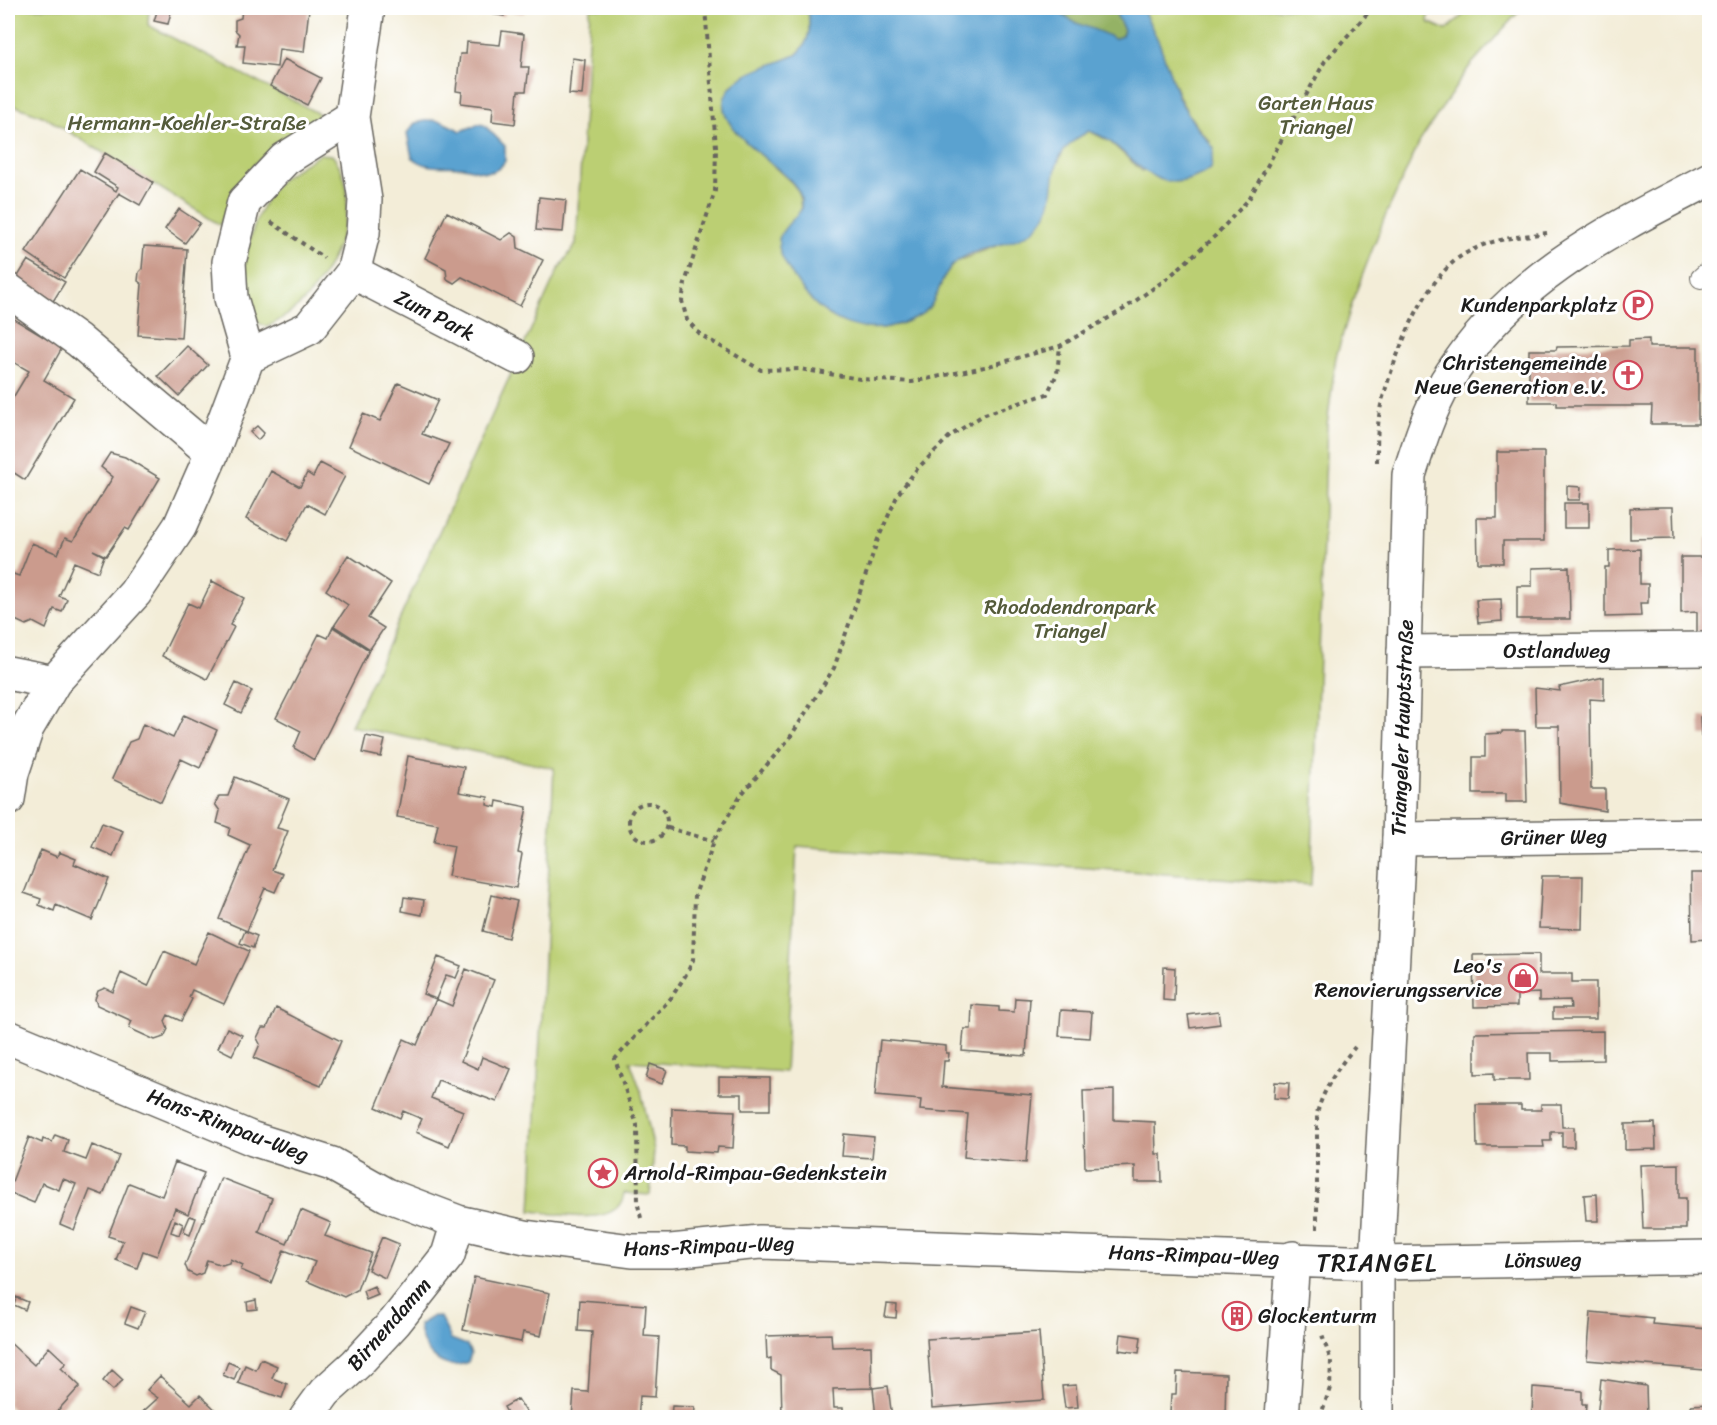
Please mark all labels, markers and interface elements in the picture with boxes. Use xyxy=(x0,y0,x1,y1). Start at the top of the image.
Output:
park label: Garten Haus Triangel xyxy=(1258,84,1374,146)
park label: Hermann-Koehler-Straße xyxy=(67,104,307,142)
street label: Zum Park xyxy=(388,278,482,352)
place label: Kundenparkplatz xyxy=(1461,286,1618,324)
parking icon: Kundenparkplatz xyxy=(1622,289,1654,321)
place label: Christengemeinde Neue Generation e.V. xyxy=(1415,344,1607,406)
church icon: Christengemeinde Neue Generation e.V. xyxy=(1612,359,1644,391)
park label: Rhododendronpark Triangel xyxy=(984,588,1157,650)
street label: Triangeler Hauptstraße xyxy=(1379,619,1425,837)
street label: Ostlandweg xyxy=(1503,632,1611,670)
street label: Grüner Weg xyxy=(1500,817,1608,857)
place label: Leo's Renovierungsservice xyxy=(1314,947,1502,1009)
shop icon: Leo's Renovierungsservice xyxy=(1507,962,1539,994)
street label: Hans-Rimpau-Weg xyxy=(141,1077,315,1174)
place label: Arnold-Rimpau-Gedenkstein xyxy=(623,1154,887,1192)
place icon: Arnold-Rimpau-Gedenkstein xyxy=(587,1157,619,1189)
street label: Hans-Rimpau-Weg xyxy=(623,1224,796,1268)
street label: Hans-Rimpau-Weg xyxy=(1108,1233,1281,1277)
street label: Lönsweg xyxy=(1504,1240,1582,1280)
district label: TRIANGEL xyxy=(1316,1242,1438,1284)
street label: Birnendamm xyxy=(337,1268,441,1380)
place label: Glockenturm xyxy=(1258,1297,1377,1335)
building icon: Glockenturm xyxy=(1221,1300,1253,1332)

